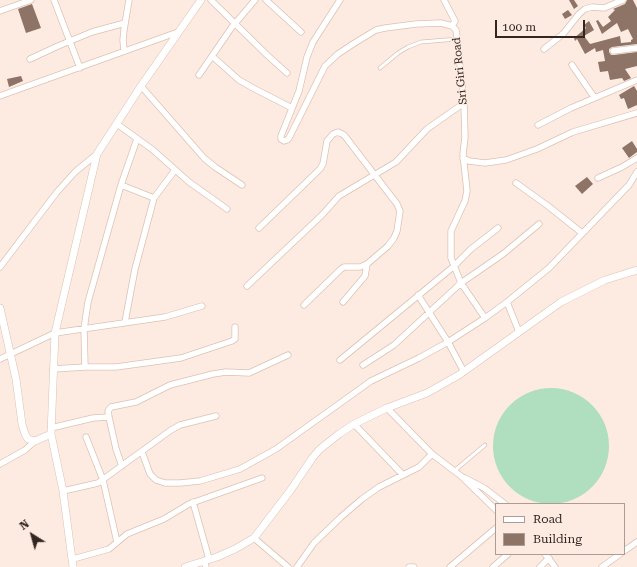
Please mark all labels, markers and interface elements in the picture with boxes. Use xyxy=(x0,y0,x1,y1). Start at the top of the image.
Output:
scale bar xyxy=(497,12,587,38)
text: 100 m xyxy=(502,20,536,34)
street label: Sri Giri Road xyxy=(450,37,470,105)
legend xyxy=(495,503,625,555)
text: Road xyxy=(533,512,562,526)
north arrow xyxy=(12,515,52,555)
text: N xyxy=(17,517,32,533)
text: Building xyxy=(533,532,582,546)

